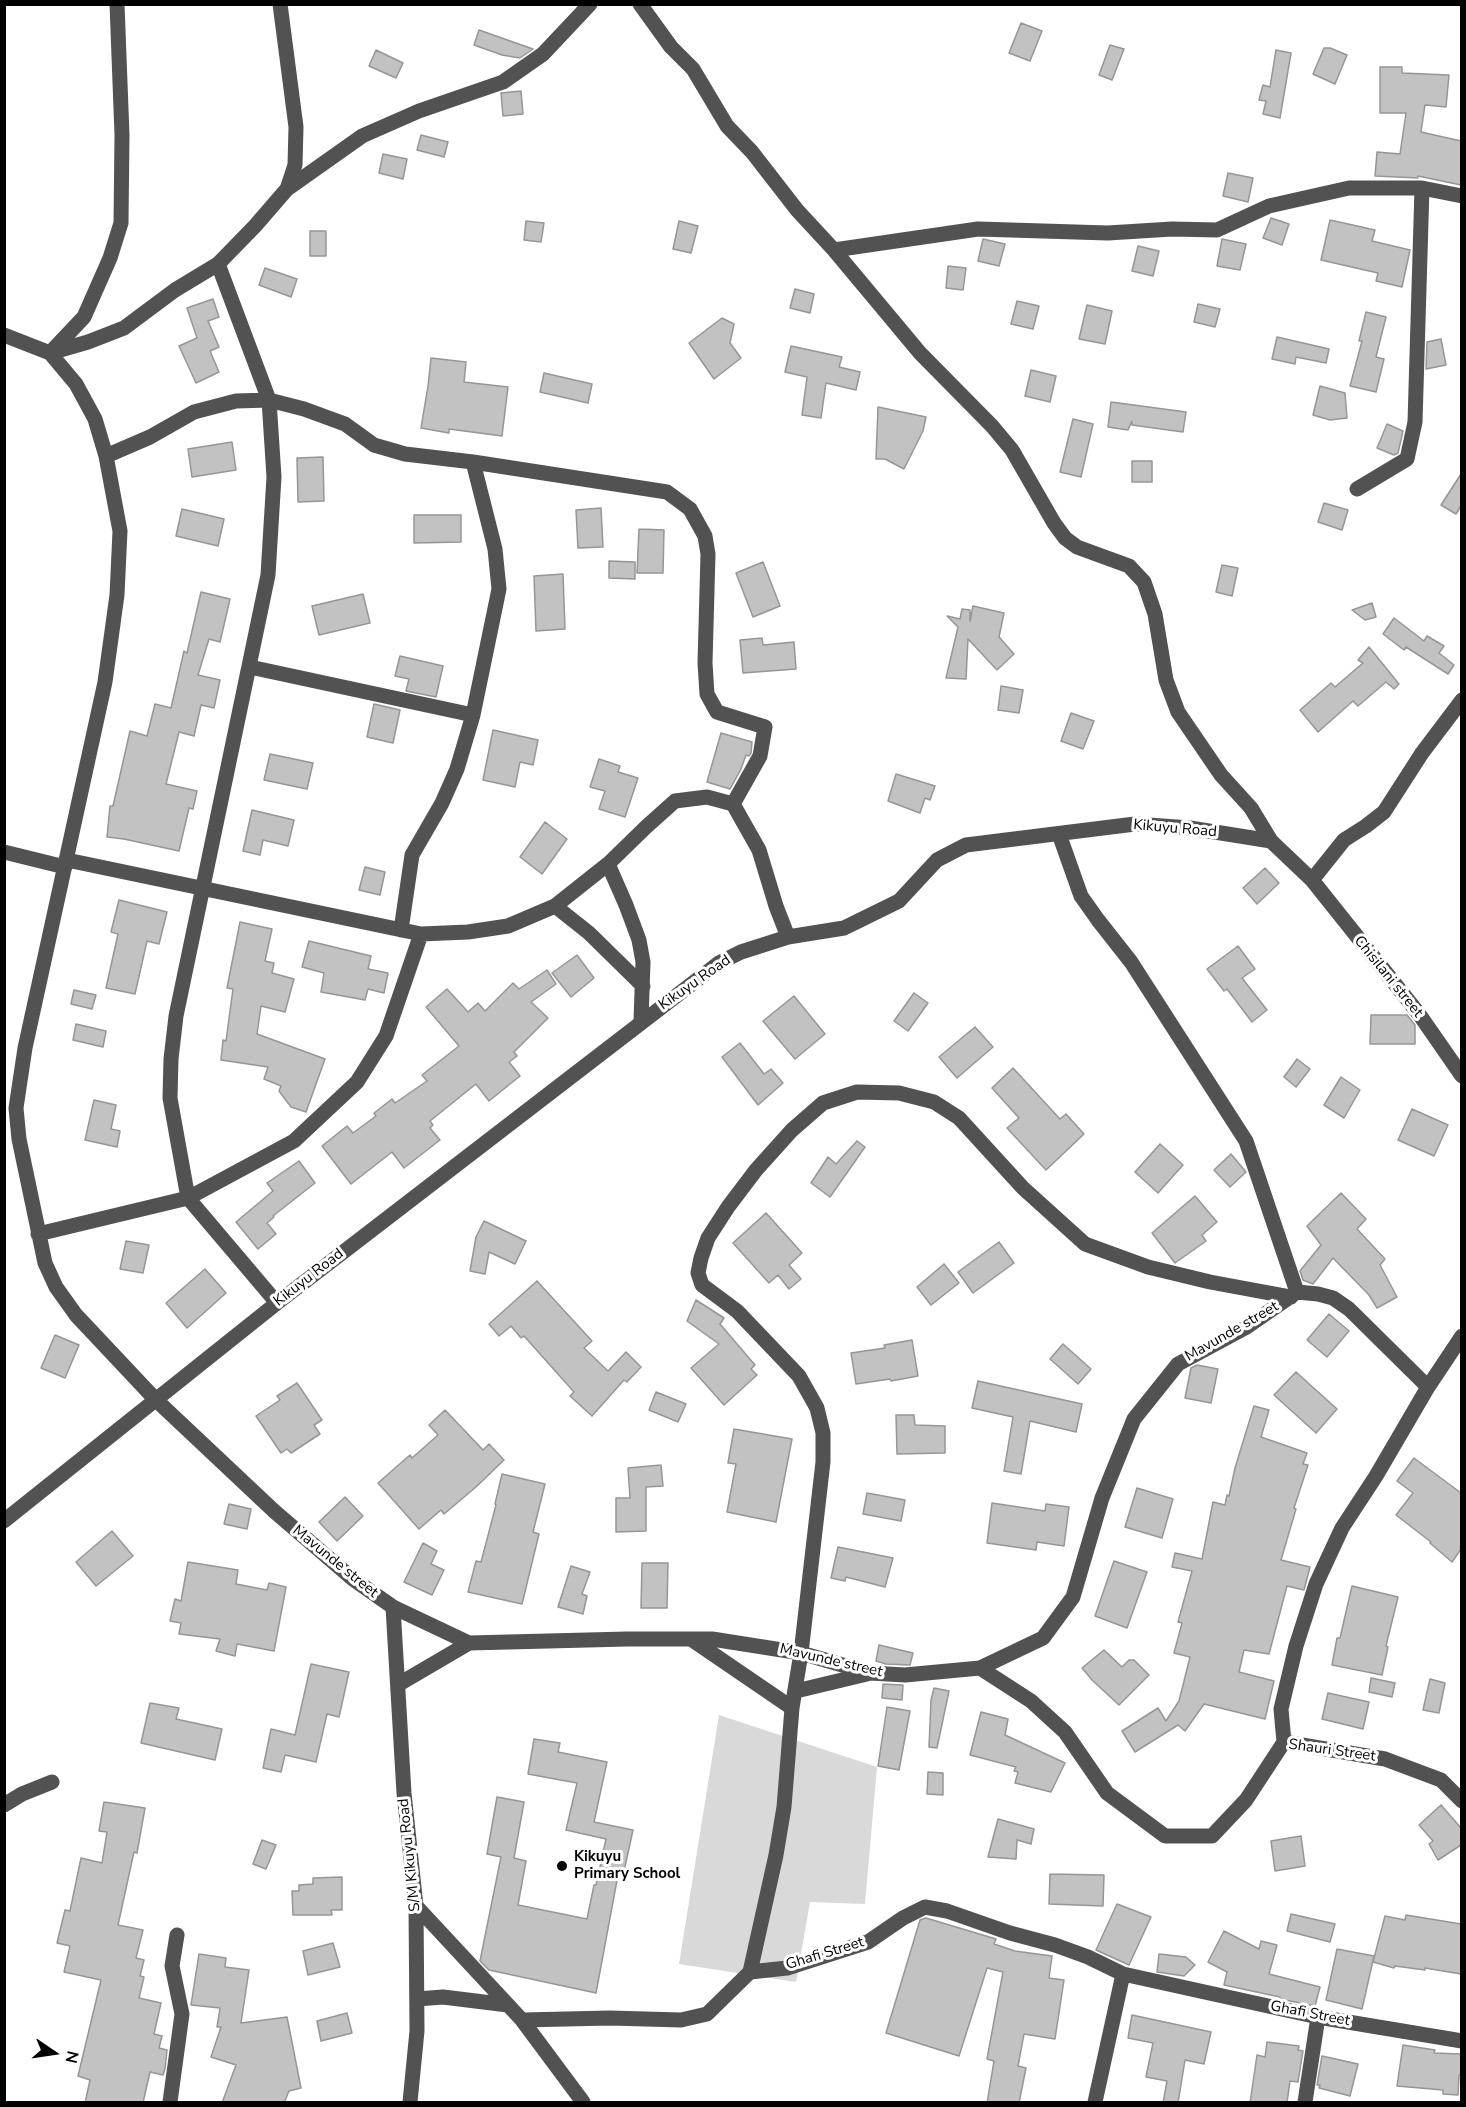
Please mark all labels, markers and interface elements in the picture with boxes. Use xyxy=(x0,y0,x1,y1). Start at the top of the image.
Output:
street label: Kikuyu Road xyxy=(1133,816,1217,842)
street label: Chisilani street xyxy=(1350,933,1426,1021)
street label: Kikuyu Road xyxy=(656,952,734,1014)
street label: Kikuyu Road xyxy=(271,1245,347,1311)
street label: Mavunde street xyxy=(1182,1298,1282,1366)
street label: Mavunde street xyxy=(289,1522,381,1602)
street label: Mavunde street xyxy=(778,1640,884,1682)
street label: Shauri Street xyxy=(1287,1736,1377,1766)
street label: S/M Kikuyu Road xyxy=(395,1797,425,1913)
place label: Kikuyu Primary School xyxy=(574,1848,680,1883)
marker: Kikuyu Primary School xyxy=(555,1859,569,1873)
street label: Ghafi Street xyxy=(784,1934,866,1974)
street label: Ghafi Street xyxy=(1269,1997,1351,2031)
north arrow xyxy=(24,2023,84,2083)
text: N xyxy=(59,2049,84,2065)

